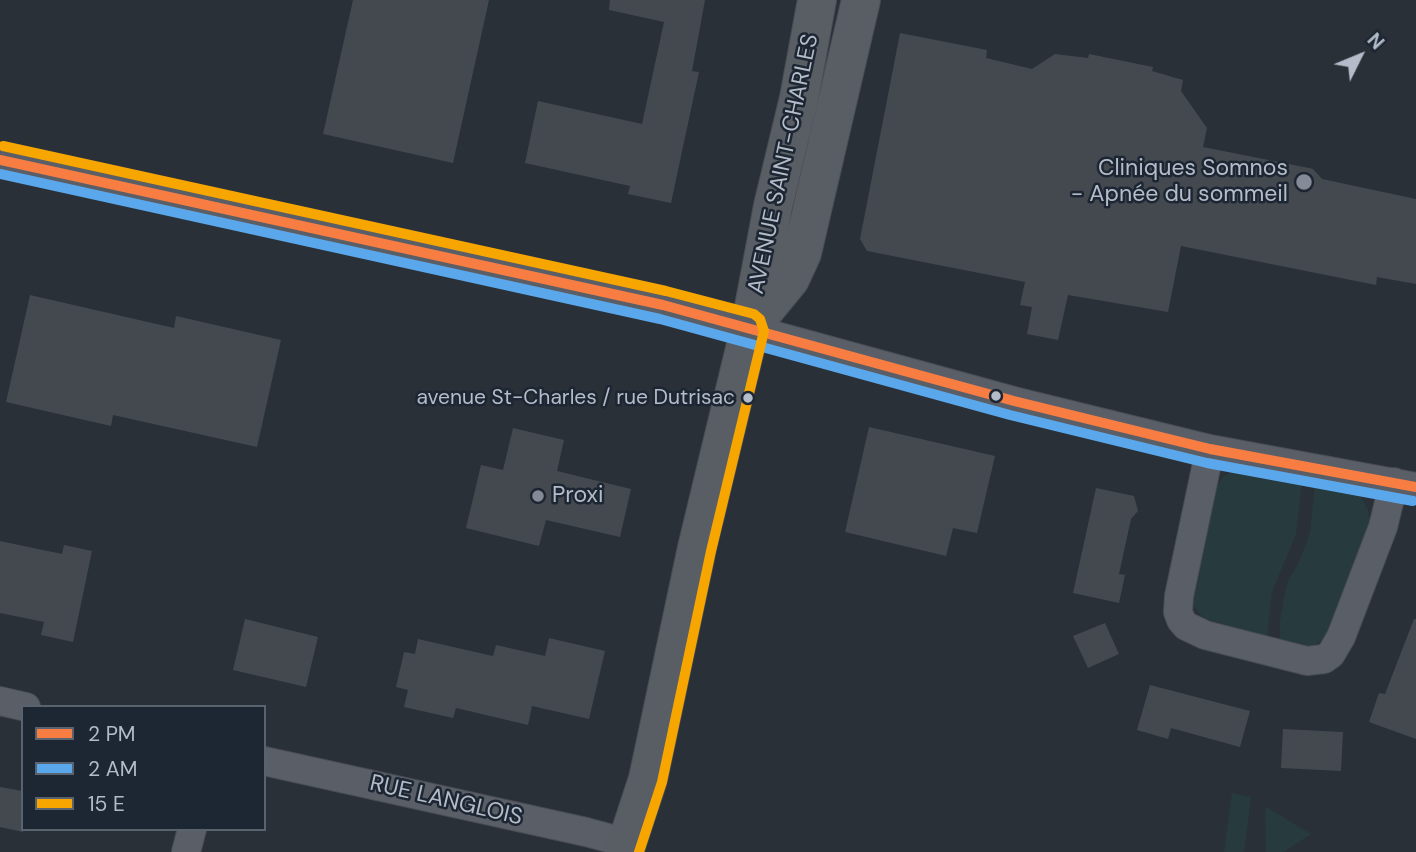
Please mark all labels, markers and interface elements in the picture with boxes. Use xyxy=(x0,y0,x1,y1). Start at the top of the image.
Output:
north arrow xyxy=(1325,21,1395,91)
text: N xyxy=(1362,28,1390,55)
street label: AVENUE SAINT-CHARLES xyxy=(743,31,825,297)
place label: Cliniques Somnos - Apnée du sommeil xyxy=(1071,155,1288,209)
marker: Cliniques Somnos - Apnée du sommeil xyxy=(1294,172,1314,192)
place label: avenue St-Charles / rue Dutrisac xyxy=(416,385,735,411)
unlabelled marker xyxy=(989,389,1003,403)
marker: avenue St-Charles / rue Dutrisac xyxy=(741,391,755,405)
place label: Proxi xyxy=(552,482,603,510)
marker: Proxi xyxy=(530,488,546,504)
legend xyxy=(21,705,266,831)
text: 2 PM xyxy=(88,720,136,748)
text: 2 AM xyxy=(88,755,137,783)
street label: RUE LANGLOIS xyxy=(367,770,525,832)
text: 15 E xyxy=(88,790,125,818)

